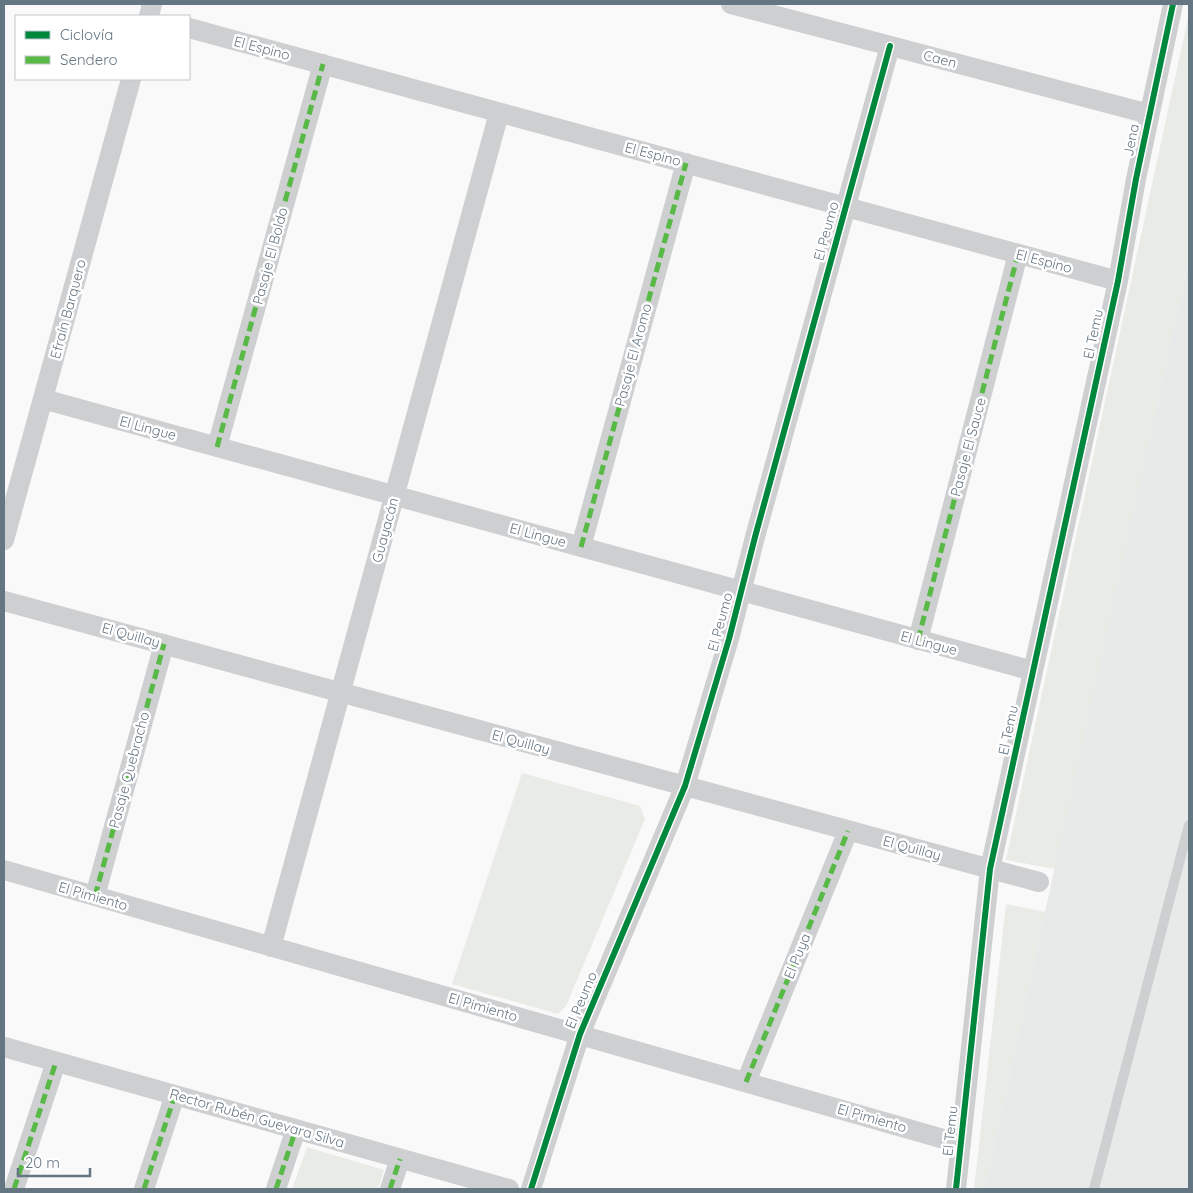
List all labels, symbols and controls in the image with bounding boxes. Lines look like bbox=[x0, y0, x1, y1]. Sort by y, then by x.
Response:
legend bbox=[15, 15, 190, 80]
text: Ciclovía bbox=[60, 25, 113, 44]
street label: El Espino bbox=[232, 32, 292, 64]
street label: Caen bbox=[921, 46, 959, 72]
text: Sendero bbox=[60, 50, 118, 69]
street label: Jena bbox=[1119, 122, 1143, 158]
street label: El Espino bbox=[623, 138, 683, 170]
street label: El Peumo bbox=[810, 200, 842, 262]
street label: Pasaje El Boldo bbox=[248, 205, 292, 307]
street label: El Espino bbox=[1014, 245, 1074, 277]
street label: Efraín Barquero bbox=[46, 257, 90, 361]
street label: Pasaje El Aromo bbox=[611, 301, 655, 409]
street label: El Temu bbox=[1079, 307, 1107, 361]
street label: Pasaje El Sauce bbox=[946, 395, 990, 498]
street label: El Lingue bbox=[118, 412, 178, 444]
street label: Guayacán bbox=[368, 496, 402, 564]
street label: El Lingue bbox=[508, 519, 568, 551]
street label: El Peumo bbox=[704, 591, 736, 653]
street label: El Quillay bbox=[100, 619, 162, 651]
street label: El Lingue bbox=[899, 627, 959, 659]
street label: El Temu bbox=[994, 703, 1022, 757]
street label: Pasaje Quebracho bbox=[105, 710, 153, 830]
street label: El Quillay bbox=[490, 726, 552, 758]
street label: El Quillay bbox=[881, 832, 943, 864]
street label: El Pimiento bbox=[56, 878, 130, 914]
street label: El Puya bbox=[780, 931, 814, 981]
street label: El Peumo bbox=[561, 969, 601, 1031]
street label: El Pimiento bbox=[446, 989, 520, 1025]
street label: Rector Rubén Guevara Silva bbox=[168, 1084, 346, 1152]
street label: El Pimiento bbox=[835, 1100, 909, 1136]
street label: El Temu bbox=[938, 1105, 962, 1157]
scale bar bbox=[18, 1146, 90, 1178]
text: 20 m bbox=[25, 1153, 60, 1172]

